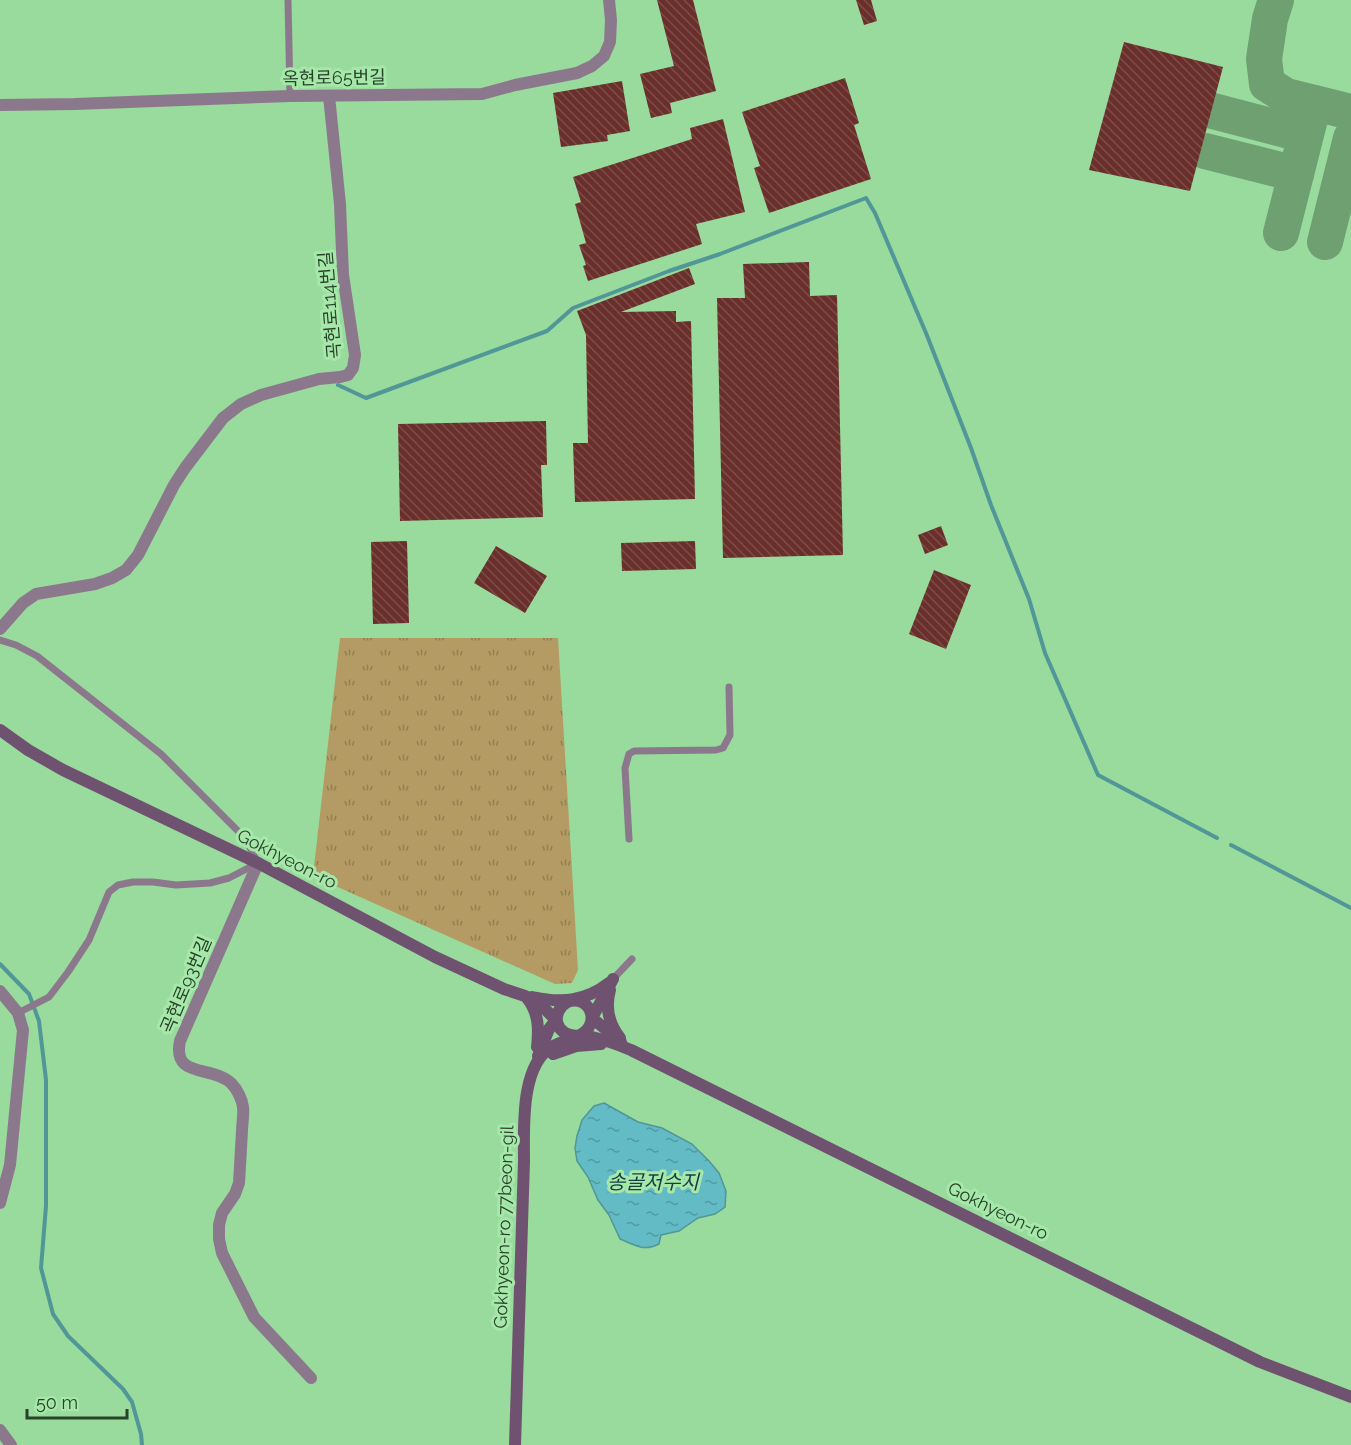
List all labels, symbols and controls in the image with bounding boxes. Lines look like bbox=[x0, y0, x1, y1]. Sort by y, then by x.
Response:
street label: 옥현로65번길 bbox=[282, 66, 386, 89]
street label: 곡현로114번길 bbox=[314, 250, 345, 360]
street label: Gokhyeon-ro bbox=[234, 824, 341, 893]
street label: 곡현로93번길 bbox=[156, 933, 215, 1036]
street label: Gokhyeon-ro 77beon-gil bbox=[489, 1125, 518, 1329]
water label: 송골저수지 bbox=[607, 1170, 701, 1194]
street label: Gokhyeon-ro bbox=[945, 1177, 1052, 1244]
scale bar bbox=[27, 1382, 128, 1420]
text: 50 m bbox=[36, 1392, 78, 1413]

